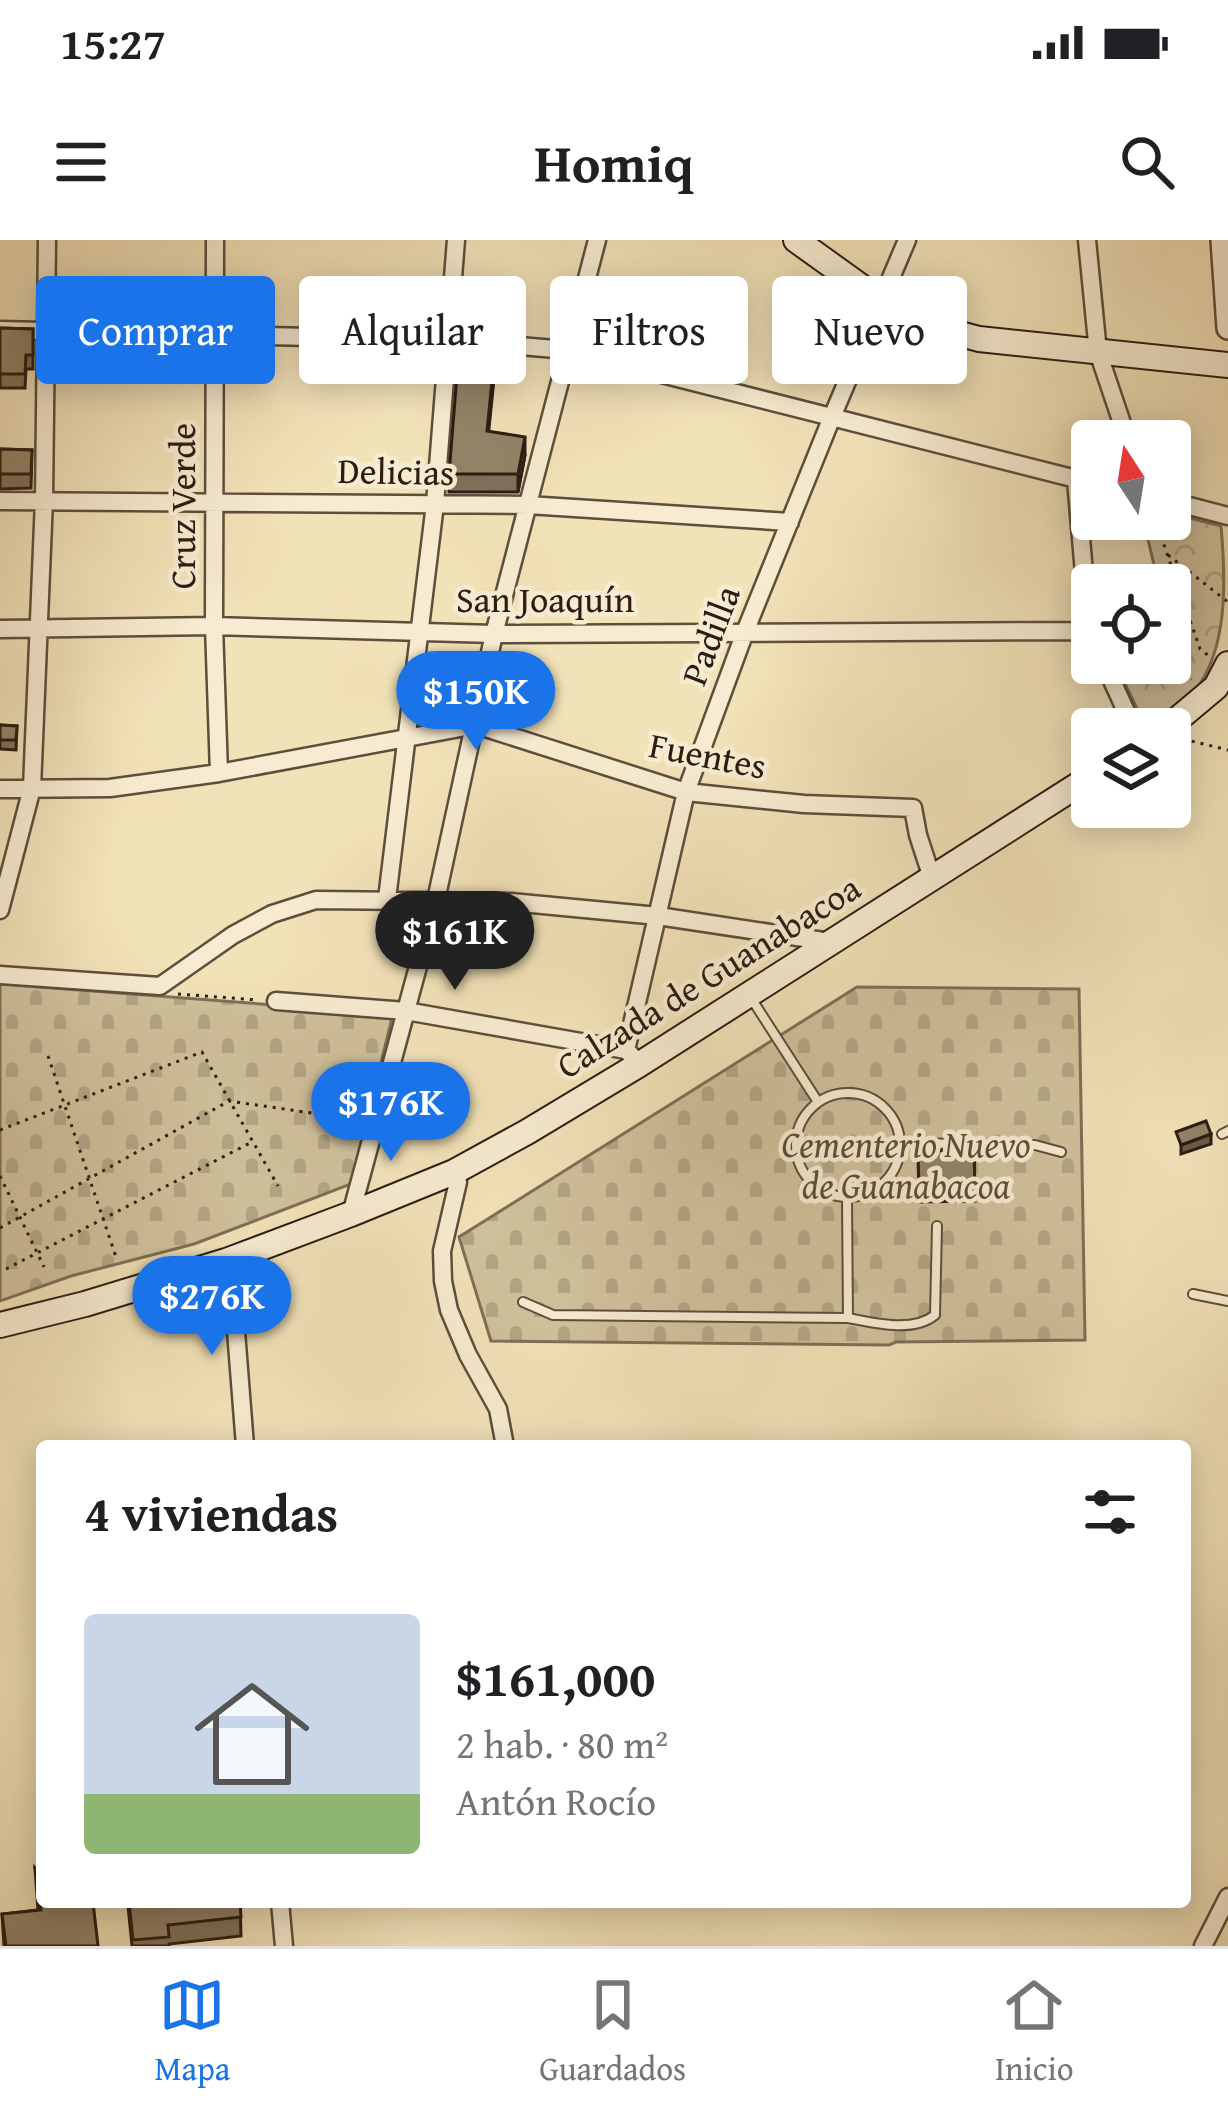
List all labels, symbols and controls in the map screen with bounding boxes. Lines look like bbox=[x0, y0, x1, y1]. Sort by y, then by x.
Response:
text: 15:27 bbox=[60, 10, 166, 75]
text: Homiq bbox=[534, 123, 694, 202]
icon: menu bbox=[48, 129, 114, 195]
icon: search bbox=[1114, 129, 1180, 195]
chip: Comprar bbox=[36, 276, 275, 384]
chip: Alquilar bbox=[299, 276, 526, 384]
chip: Filtros bbox=[550, 276, 748, 384]
chip: Nuevo bbox=[772, 276, 967, 384]
north arrow bbox=[1071, 420, 1191, 540]
map controls bbox=[1071, 420, 1191, 828]
street label: Cruz Verde bbox=[155, 423, 208, 589]
street label: Delicias bbox=[337, 443, 455, 498]
button: locate bbox=[1071, 564, 1191, 684]
street label: San Joaquín bbox=[456, 572, 634, 625]
street label: Padilla bbox=[666, 577, 753, 692]
pin: $150K bbox=[392, 651, 560, 753]
text: $150K bbox=[423, 661, 529, 718]
button: layers bbox=[1071, 708, 1191, 828]
street label: Fuentes bbox=[645, 717, 771, 792]
street label: Calzada de Guanabacoa bbox=[545, 860, 870, 1091]
pin: $161K bbox=[371, 891, 539, 993]
text: $161K bbox=[402, 901, 508, 958]
pin: $176K bbox=[307, 1062, 475, 1164]
text: $176K bbox=[338, 1072, 444, 1129]
park label: Cementerio Nuevo de Guanabacoa bbox=[781, 1117, 1031, 1211]
pin: $276K bbox=[128, 1256, 296, 1358]
text: $276K bbox=[159, 1266, 265, 1323]
text: 4 viviendas bbox=[84, 1475, 338, 1550]
icon: filters bbox=[1077, 1479, 1143, 1545]
text: $161,000 bbox=[456, 1640, 655, 1715]
icon: home bbox=[180, 1662, 324, 1806]
text: 2 hab. · 80 m² bbox=[456, 1715, 668, 1772]
text: Antón Rocío bbox=[456, 1772, 656, 1829]
tab: Mapa bbox=[154, 1972, 230, 2092]
tab: Guardados bbox=[539, 1972, 686, 2092]
tab: Inicio bbox=[995, 1972, 1074, 2092]

